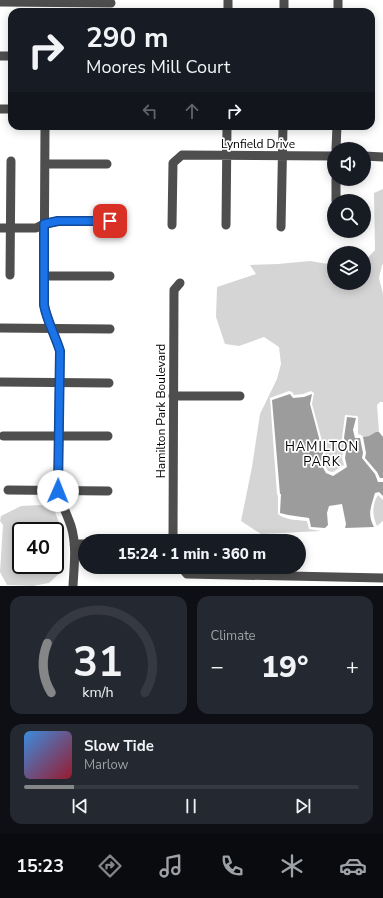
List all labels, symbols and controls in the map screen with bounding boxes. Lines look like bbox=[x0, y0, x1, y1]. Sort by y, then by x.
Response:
text: 290 m bbox=[86, 19, 169, 57]
icon: right bbox=[20, 24, 72, 76]
text: Moores Mill Court bbox=[86, 55, 230, 79]
icon: left bbox=[139, 100, 161, 122]
icon: ahead bbox=[181, 100, 203, 122]
icon: right bbox=[223, 100, 245, 122]
street label: Lynfield Drive bbox=[221, 136, 295, 152]
map controls bbox=[327, 142, 371, 290]
button: sound bbox=[327, 142, 371, 186]
button: search bbox=[327, 194, 371, 238]
pin bbox=[93, 204, 127, 238]
icon: arrive bbox=[99, 210, 121, 232]
button: layers bbox=[327, 246, 371, 290]
street label: Hamilton Park Boulevard bbox=[153, 344, 169, 478]
district label: HAMILTON PARK bbox=[285, 438, 359, 471]
position arrow bbox=[37, 470, 79, 512]
speed limit sign: 40 bbox=[12, 522, 64, 574]
text: 15:24 · 1 min · 360 m bbox=[118, 544, 266, 564]
text: Climate bbox=[211, 627, 256, 645]
text: 31 bbox=[73, 634, 123, 691]
text: 19° bbox=[261, 647, 309, 688]
text: − bbox=[211, 652, 224, 682]
text: + bbox=[346, 652, 359, 682]
text: km/h bbox=[83, 683, 114, 702]
text: Slow Tide bbox=[84, 736, 154, 756]
text: Marlow bbox=[84, 756, 129, 774]
icon: previous bbox=[69, 795, 91, 817]
icon: pause bbox=[180, 795, 202, 817]
icon: next bbox=[292, 795, 314, 817]
icon: directions bbox=[96, 852, 124, 880]
icon: music bbox=[157, 852, 185, 880]
icon: phone bbox=[218, 852, 246, 880]
icon: climate bbox=[278, 852, 306, 880]
icon: car bbox=[339, 852, 367, 880]
text: 15:23 bbox=[16, 854, 64, 878]

